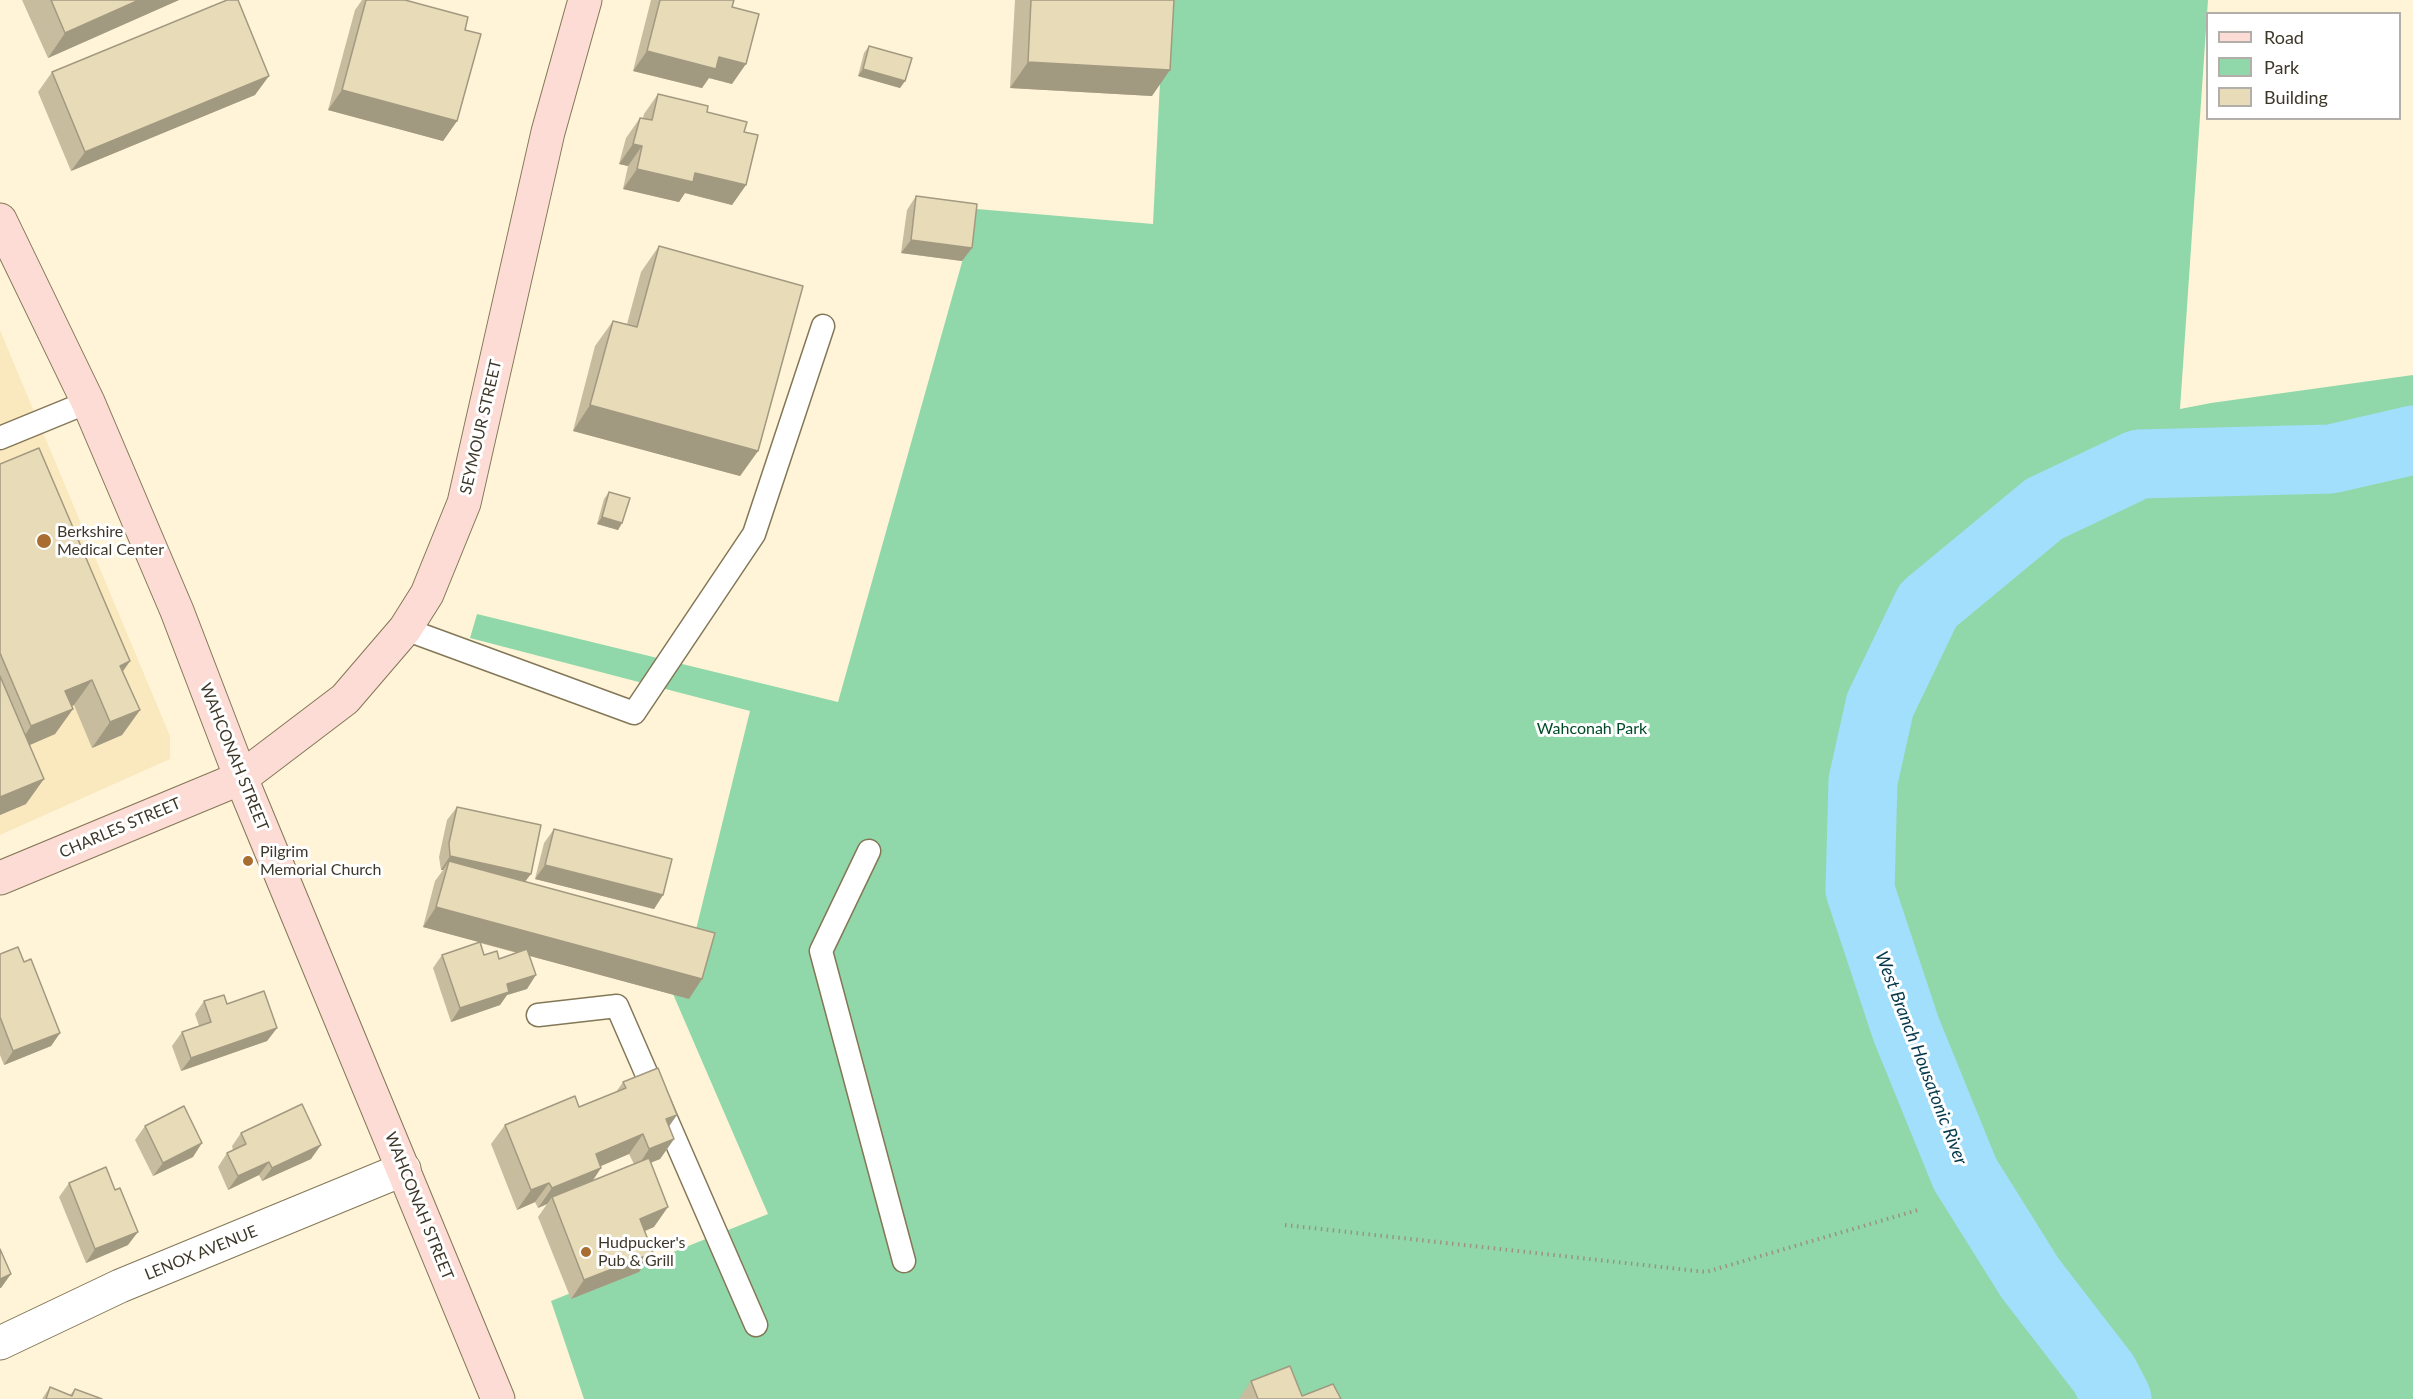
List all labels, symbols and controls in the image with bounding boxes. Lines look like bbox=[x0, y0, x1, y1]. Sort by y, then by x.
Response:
legend bbox=[2206, 12, 2401, 120]
text: Road bbox=[2264, 26, 2304, 48]
text: Park bbox=[2264, 56, 2299, 78]
text: Building bbox=[2264, 86, 2328, 108]
street label: SEYMOUR STREET bbox=[456, 358, 506, 496]
place label: Berkshire Medical Center bbox=[57, 522, 164, 560]
marker: Berkshire Medical Center bbox=[35, 532, 53, 550]
street label: WAHCONAH STREET bbox=[196, 680, 272, 834]
park label: Wahconah Park bbox=[1537, 719, 1647, 739]
street label: CHARLES STREET bbox=[56, 794, 184, 862]
place label: Pilgrim Memorial Church bbox=[260, 842, 381, 880]
marker: Pilgrim Memorial Church bbox=[241, 854, 255, 868]
water label: West Branch Housatonic River bbox=[1870, 948, 1972, 1168]
street label: WAHCONAH STREET bbox=[381, 1129, 457, 1283]
street label: LENOX AVENUE bbox=[142, 1222, 260, 1284]
place label: Hudpucker's Pub & Grill bbox=[598, 1233, 685, 1271]
marker: Hudpucker's Pub & Grill bbox=[579, 1245, 593, 1259]

